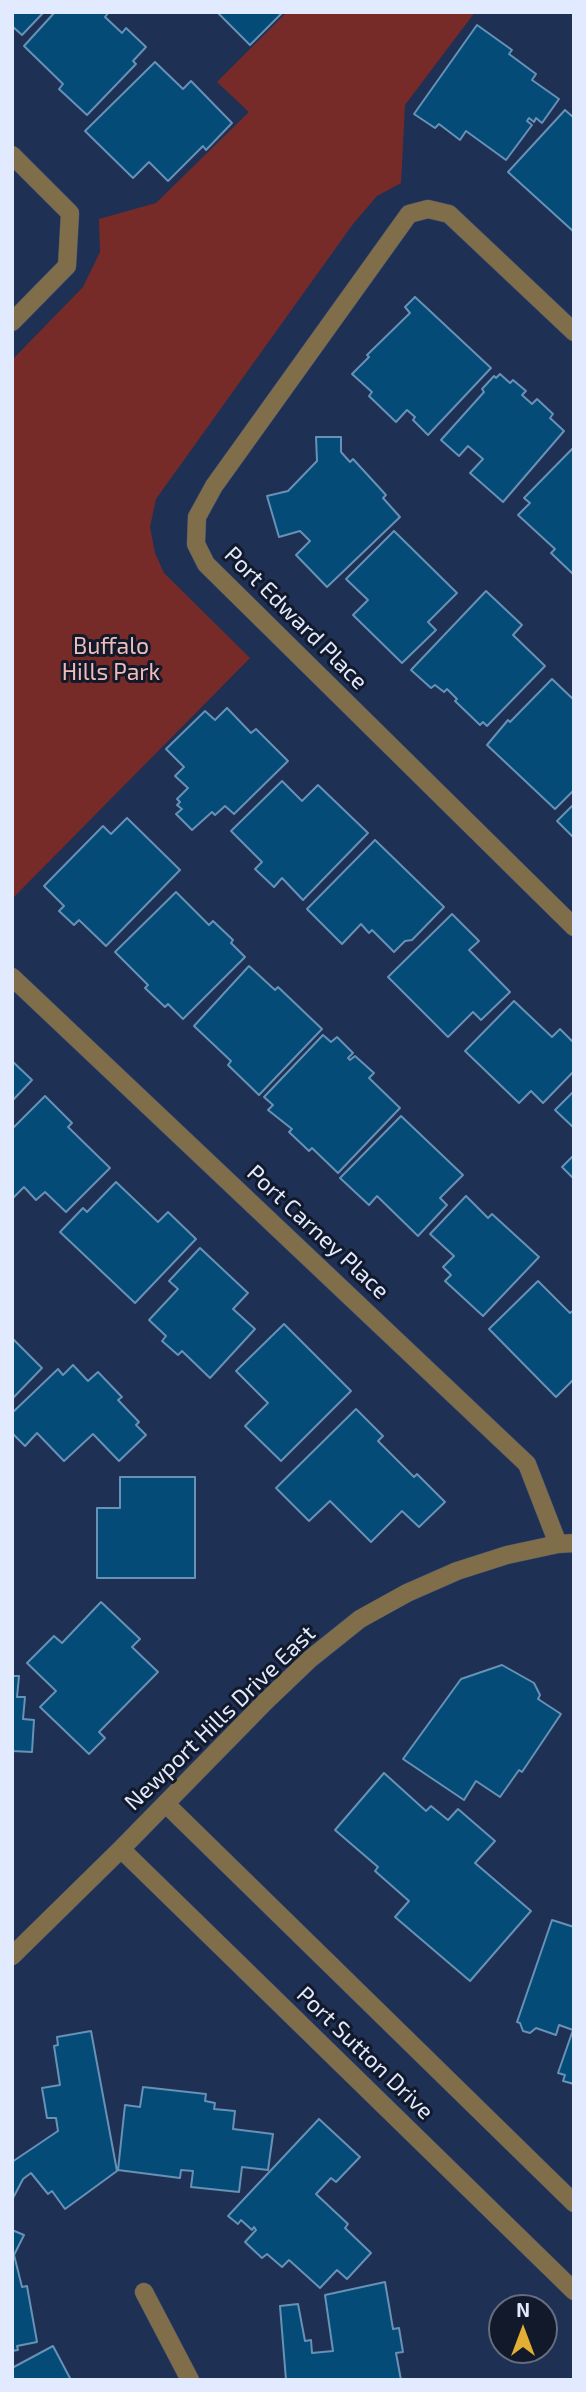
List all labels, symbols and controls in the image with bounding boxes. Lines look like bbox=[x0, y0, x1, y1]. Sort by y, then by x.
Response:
street label: Port Edward Place bbox=[219, 541, 373, 695]
park label: Buffalo Hills Park bbox=[62, 632, 160, 686]
street label: Port Carney Place bbox=[241, 1159, 395, 1305]
street label: Newport Hills Drive East bbox=[119, 1620, 321, 1816]
street label: Port Sutton Drive bbox=[291, 1981, 439, 2125]
north arrow bbox=[488, 2294, 558, 2364]
text: N bbox=[516, 2298, 530, 2321]

